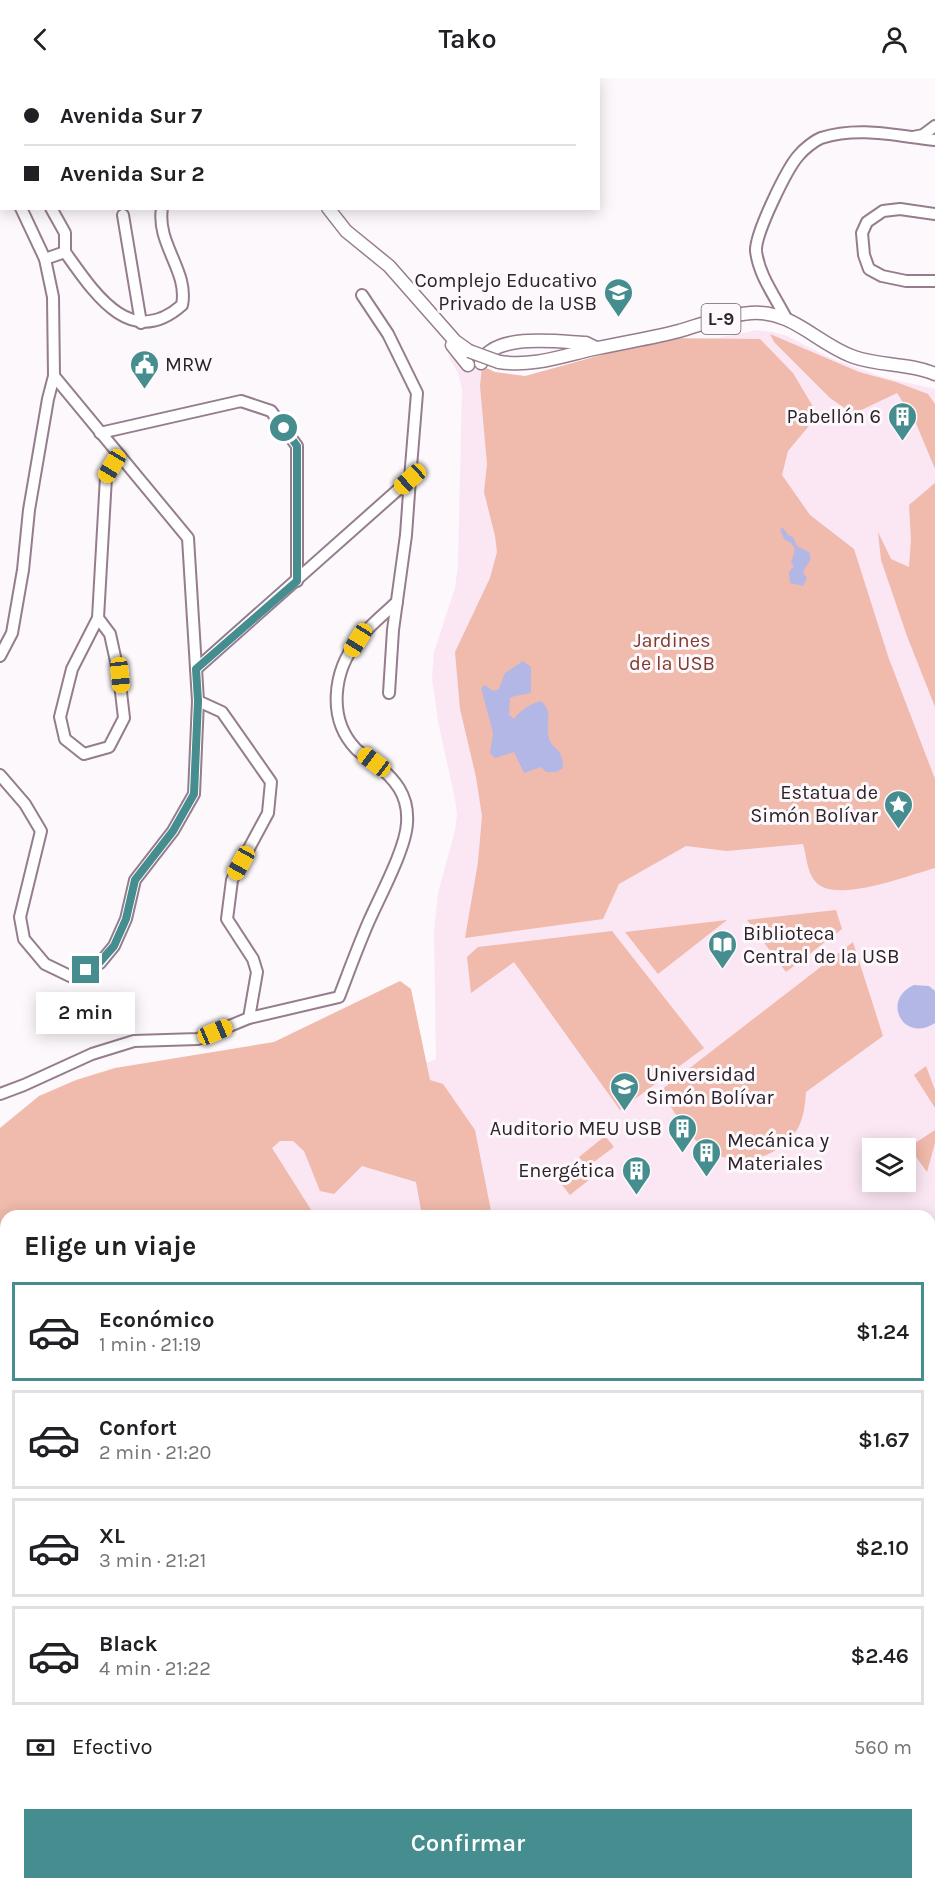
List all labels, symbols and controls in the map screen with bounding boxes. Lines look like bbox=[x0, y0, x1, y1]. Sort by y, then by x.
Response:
icon: back bbox=[24, 23, 57, 56]
text: Tako bbox=[438, 23, 497, 55]
icon: person bbox=[878, 23, 911, 56]
text: Avenida Sur 7 bbox=[60, 103, 202, 129]
text: Avenida Sur 2 bbox=[60, 161, 205, 187]
place label: Complejo Educativo Privado de la USB bbox=[415, 269, 597, 315]
school or university icon: Complejo Educativo Privado de la USB bbox=[602, 276, 634, 318]
road number: L-9 bbox=[702, 304, 740, 334]
public building icon: MRW bbox=[128, 348, 160, 390]
place label: MRW bbox=[165, 353, 212, 376]
building icon: Pabellón 6 bbox=[886, 400, 918, 442]
place label: Pabellón 6 bbox=[786, 405, 881, 428]
route start bbox=[270, 414, 297, 441]
car bbox=[95, 446, 129, 486]
car bbox=[391, 460, 429, 498]
car bbox=[341, 620, 375, 660]
park label: Jardines de la USB bbox=[629, 629, 715, 675]
car bbox=[109, 656, 131, 694]
car bbox=[354, 744, 394, 780]
place label: Estatua de Simón Bolívar bbox=[750, 781, 879, 827]
place icon: Estatua de Simón Bolívar bbox=[883, 788, 915, 830]
car bbox=[224, 843, 258, 883]
place label: Biblioteca Central de la USB bbox=[743, 922, 900, 968]
library icon: Biblioteca Central de la USB bbox=[706, 928, 738, 970]
route end bbox=[72, 956, 99, 983]
callout: 2 min bbox=[36, 991, 136, 1033]
text: 2 min bbox=[58, 1001, 113, 1024]
car bbox=[195, 1017, 235, 1047]
place label: Universidad Simón Bolívar bbox=[646, 1063, 774, 1109]
school or university icon: Universidad Simón Bolívar bbox=[609, 1070, 641, 1112]
building icon: Auditorio MEU USB bbox=[667, 1112, 699, 1154]
place label: Auditorio MEU USB bbox=[490, 1117, 662, 1140]
place label: Mecánica y Materiales bbox=[727, 1129, 829, 1175]
building icon: Mecánica y Materiales bbox=[690, 1136, 722, 1178]
map controls bbox=[862, 1138, 916, 1192]
button: layers bbox=[862, 1138, 916, 1192]
building icon: Energética bbox=[620, 1154, 652, 1196]
place label: Energética bbox=[518, 1159, 615, 1182]
text: Elige un viaje bbox=[24, 1230, 196, 1262]
icon: car bbox=[27, 1305, 81, 1359]
text: Económico bbox=[99, 1307, 214, 1333]
text: $1.24 bbox=[856, 1319, 909, 1345]
text: 1 min · 21:19 bbox=[99, 1333, 201, 1356]
icon: car bbox=[27, 1413, 81, 1467]
text: Confort bbox=[99, 1415, 177, 1441]
text: $1.67 bbox=[858, 1427, 909, 1453]
text: 2 min · 21:20 bbox=[99, 1441, 211, 1464]
icon: car bbox=[27, 1521, 81, 1575]
text: XL bbox=[99, 1523, 125, 1549]
text: $2.10 bbox=[855, 1535, 909, 1561]
text: 3 min · 21:21 bbox=[99, 1549, 206, 1572]
icon: car bbox=[27, 1629, 81, 1683]
text: Black bbox=[99, 1631, 158, 1657]
text: $2.46 bbox=[851, 1643, 909, 1669]
text: 4 min · 21:22 bbox=[99, 1657, 211, 1680]
icon: cash bbox=[24, 1731, 57, 1764]
text: Efectivo bbox=[72, 1734, 152, 1760]
text: 560 m bbox=[854, 1736, 912, 1759]
button: Confirmar bbox=[24, 1809, 912, 1878]

